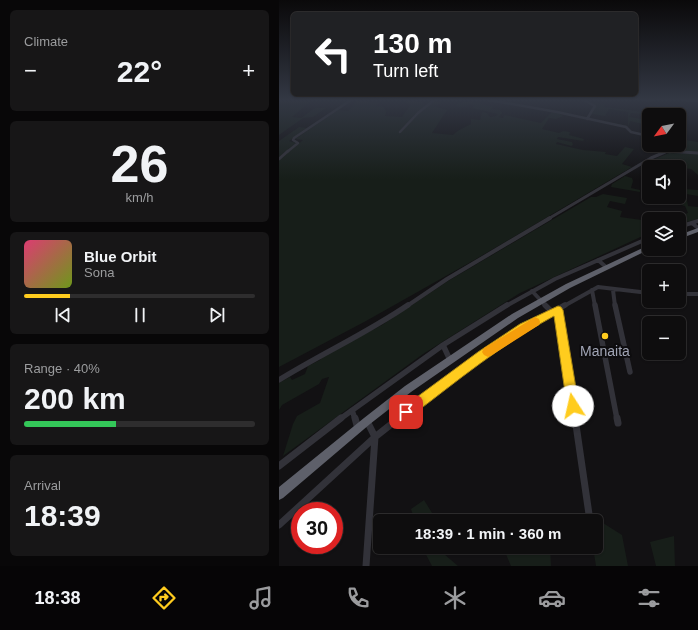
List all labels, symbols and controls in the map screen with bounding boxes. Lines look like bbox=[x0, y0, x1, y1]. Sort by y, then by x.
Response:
icon: left bbox=[307, 28, 359, 80]
text: 130 m bbox=[373, 28, 452, 59]
text: Climate bbox=[24, 34, 68, 49]
text: 22° bbox=[117, 55, 162, 88]
text: − bbox=[24, 58, 37, 83]
text: + bbox=[242, 58, 255, 83]
text: Turn left bbox=[373, 61, 438, 81]
north arrow bbox=[642, 108, 686, 152]
map controls bbox=[642, 108, 686, 360]
text: 26 bbox=[111, 135, 168, 193]
button: sound bbox=[642, 160, 686, 204]
text: km/h bbox=[125, 190, 154, 205]
button: layers bbox=[642, 212, 686, 256]
text: Blue Orbit bbox=[84, 248, 157, 265]
button: + bbox=[642, 264, 686, 308]
text: Sona bbox=[84, 265, 114, 280]
icon: previous bbox=[52, 304, 74, 326]
icon: pause bbox=[129, 304, 151, 326]
icon: next bbox=[206, 304, 228, 326]
button: − bbox=[642, 316, 686, 360]
marker: Manaita bbox=[600, 331, 610, 341]
place label: Manaita bbox=[580, 343, 630, 359]
text: Range · 40% bbox=[24, 361, 100, 376]
text: 200 km bbox=[24, 382, 126, 415]
position arrow bbox=[552, 385, 594, 427]
pin bbox=[389, 395, 423, 429]
icon: arrive bbox=[395, 401, 417, 423]
text: Arrival bbox=[24, 478, 61, 493]
text: 18:39 bbox=[24, 499, 101, 532]
speed limit sign: 30 bbox=[291, 502, 343, 554]
text: 18:39 · 1 min · 360 m bbox=[415, 525, 561, 542]
icon: directions bbox=[150, 584, 178, 612]
icon: music bbox=[247, 584, 275, 612]
icon: phone bbox=[344, 584, 372, 612]
icon: climate bbox=[441, 584, 469, 612]
icon: car bbox=[538, 584, 566, 612]
icon: filters bbox=[635, 584, 663, 612]
text: 18:38 bbox=[35, 588, 81, 608]

